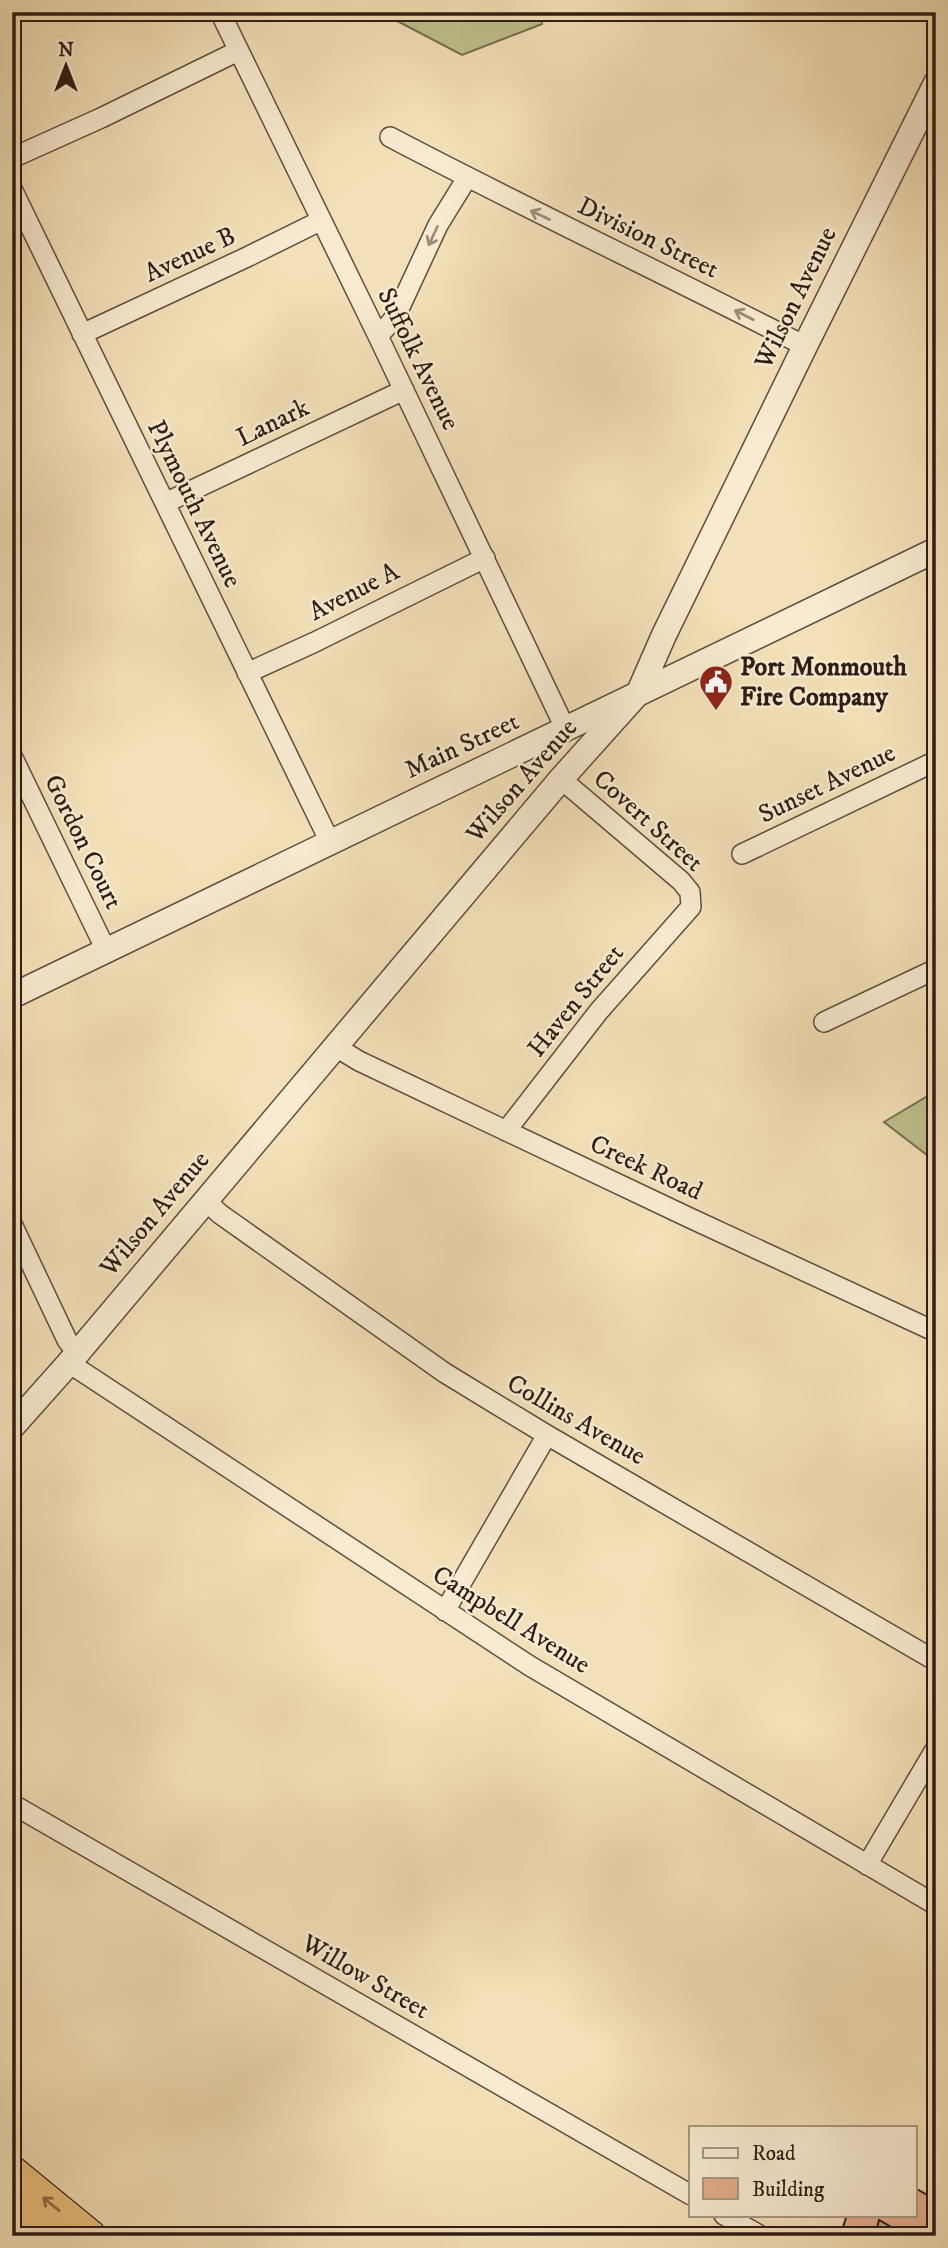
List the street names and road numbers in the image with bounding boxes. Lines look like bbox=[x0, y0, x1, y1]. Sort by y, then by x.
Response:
street label: Division Street bbox=[572, 190, 724, 286]
street label: Avenue B bbox=[139, 220, 241, 290]
street label: Wilson Avenue bbox=[747, 222, 845, 375]
street label: Suffolk Avenue bbox=[369, 282, 467, 436]
street label: Lanark bbox=[231, 391, 315, 455]
street label: Plymouth Avenue bbox=[139, 415, 249, 593]
street label: Avenue A bbox=[303, 555, 405, 629]
street label: Main Street bbox=[400, 705, 524, 787]
street label: Wilson Avenue bbox=[458, 712, 585, 851]
street label: Sunset Avenue bbox=[753, 737, 901, 831]
street label: Covert Street bbox=[586, 763, 710, 879]
street label: Gordon Court bbox=[36, 769, 130, 915]
street label: Haven Street bbox=[521, 938, 631, 1064]
street label: Creek Road bbox=[584, 1128, 708, 1208]
street label: Wilson Avenue bbox=[92, 1144, 217, 1284]
street label: Collins Avenue bbox=[501, 1367, 651, 1473]
street label: Campbell Avenue bbox=[426, 1558, 596, 1682]
street label: Willow Street bbox=[294, 1927, 435, 2027]

